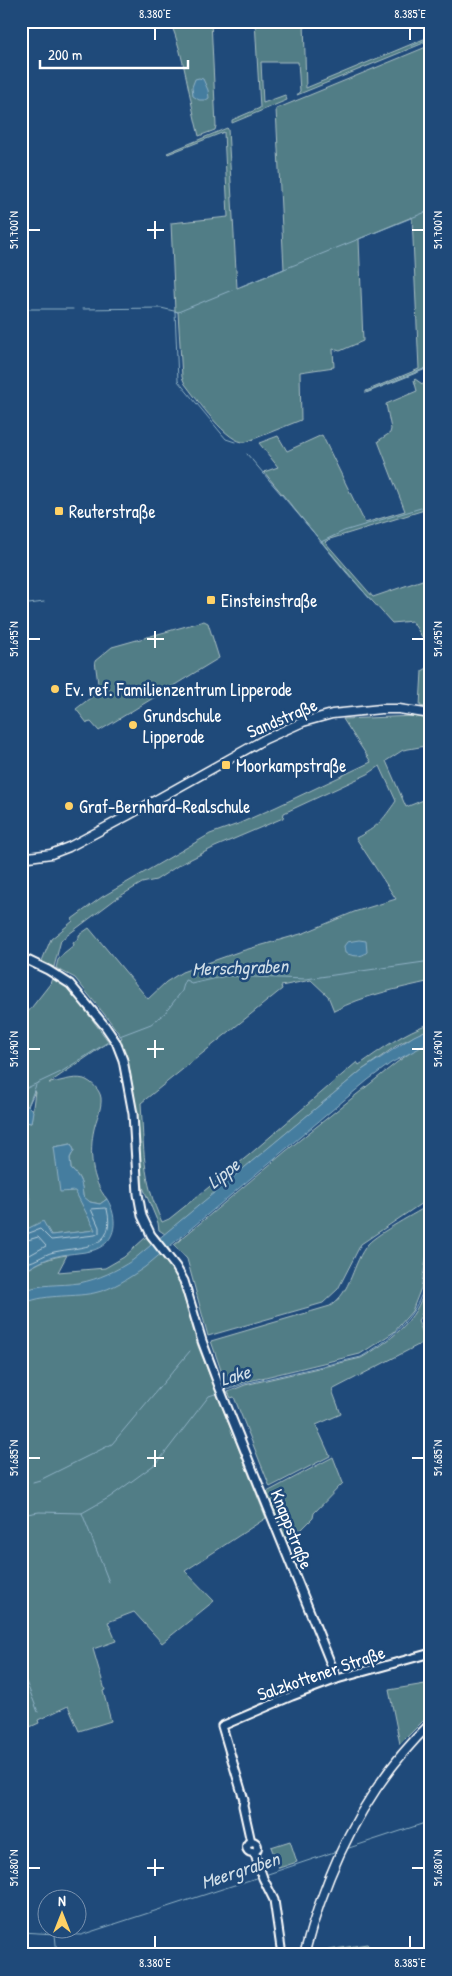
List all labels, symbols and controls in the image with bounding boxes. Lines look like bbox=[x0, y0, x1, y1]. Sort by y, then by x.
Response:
text: 8.380°E bbox=[139, 5, 172, 22]
text: 8.385°E bbox=[394, 5, 426, 22]
scale bar bbox=[40, 38, 188, 70]
text: 200 m bbox=[48, 44, 82, 65]
text: 51.700°N bbox=[5, 211, 22, 249]
text: 51.700°N bbox=[429, 211, 446, 249]
place label: Reuterstraße bbox=[69, 499, 156, 524]
marker: Reuterstraße bbox=[53, 505, 65, 517]
place label: Einsteinstraße bbox=[221, 588, 317, 613]
marker: Einsteinstraße bbox=[205, 594, 217, 606]
text: 51.695°N bbox=[5, 621, 22, 657]
text: 51.695°N bbox=[429, 621, 446, 657]
place label: Ev. ref. Familienzentrum Lipperode bbox=[65, 677, 292, 702]
marker: Ev. ref. Familienzentrum Lipperode bbox=[49, 683, 61, 695]
street label: Sandstraße bbox=[243, 692, 321, 744]
place label: Grundschule Lipperode bbox=[143, 703, 222, 749]
marker: Grundschule Lipperode bbox=[127, 719, 139, 731]
place label: Moorkampstraße bbox=[236, 753, 346, 778]
marker: Moorkampstraße bbox=[220, 759, 232, 771]
place label: Graf-Bernhard-Realschule bbox=[79, 794, 250, 819]
marker: Graf-Bernhard-Realschule bbox=[63, 800, 75, 812]
water label: Merschgraben bbox=[192, 952, 290, 982]
text: 51.690°N bbox=[5, 1031, 22, 1067]
text: 51.690°N bbox=[429, 1031, 446, 1067]
water label: Lippe bbox=[201, 1151, 246, 1194]
water label: Lake bbox=[217, 1358, 255, 1392]
text: 51.685°N bbox=[5, 1440, 22, 1476]
text: 51.685°N bbox=[429, 1440, 446, 1476]
street label: Knappstraße bbox=[265, 1485, 319, 1573]
street label: Salzkottener Straße bbox=[254, 1639, 388, 1707]
water label: Meergraben bbox=[197, 1845, 284, 1895]
text: 51.680°N bbox=[5, 1850, 22, 1886]
text: 51.680°N bbox=[429, 1850, 446, 1886]
north arrow bbox=[38, 1888, 88, 1938]
text: N bbox=[58, 1891, 66, 1910]
text: 8.380°E bbox=[139, 1954, 172, 1971]
text: 8.385°E bbox=[394, 1954, 426, 1971]

